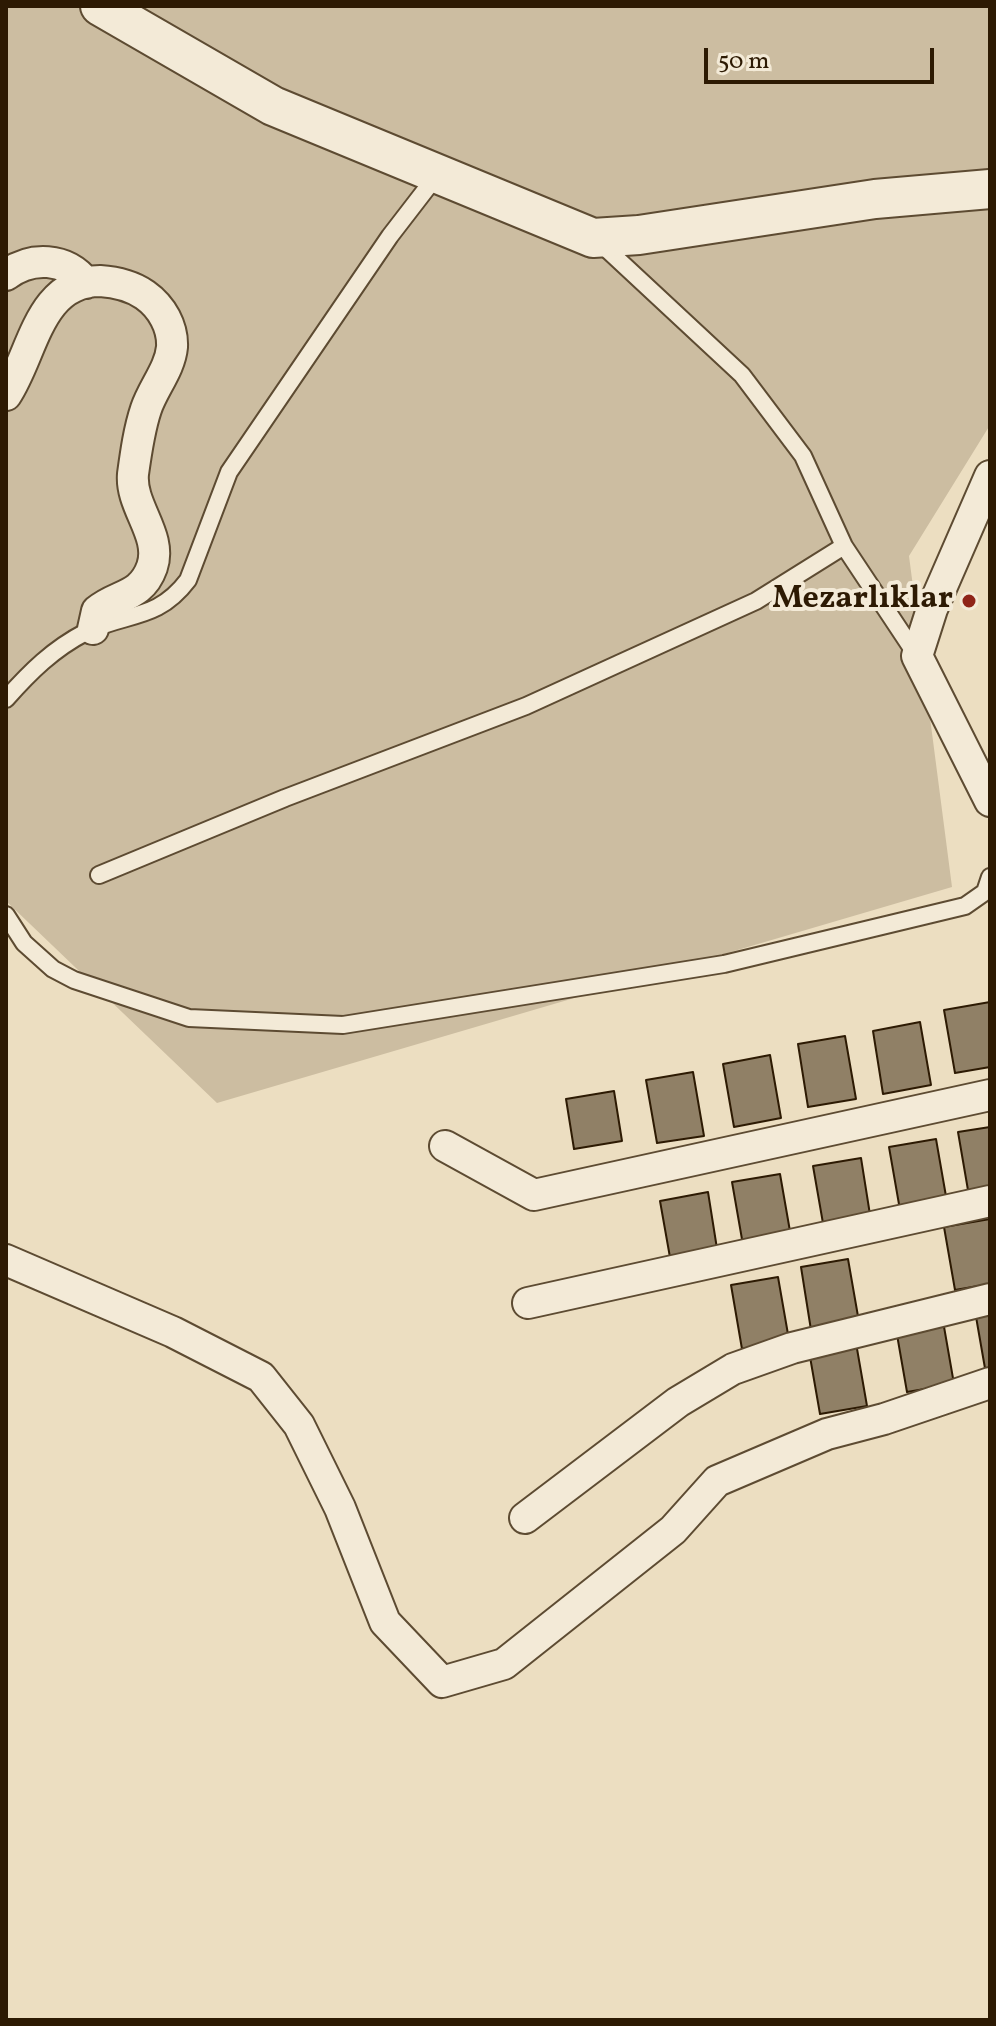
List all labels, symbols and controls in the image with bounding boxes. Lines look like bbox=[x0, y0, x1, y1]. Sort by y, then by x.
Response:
scale bar bbox=[708, 32, 938, 82]
text: 50 m bbox=[718, 45, 770, 79]
place label: Mezarlıklar bbox=[772, 582, 953, 620]
marker: Mezarlıklar bbox=[960, 592, 978, 610]

